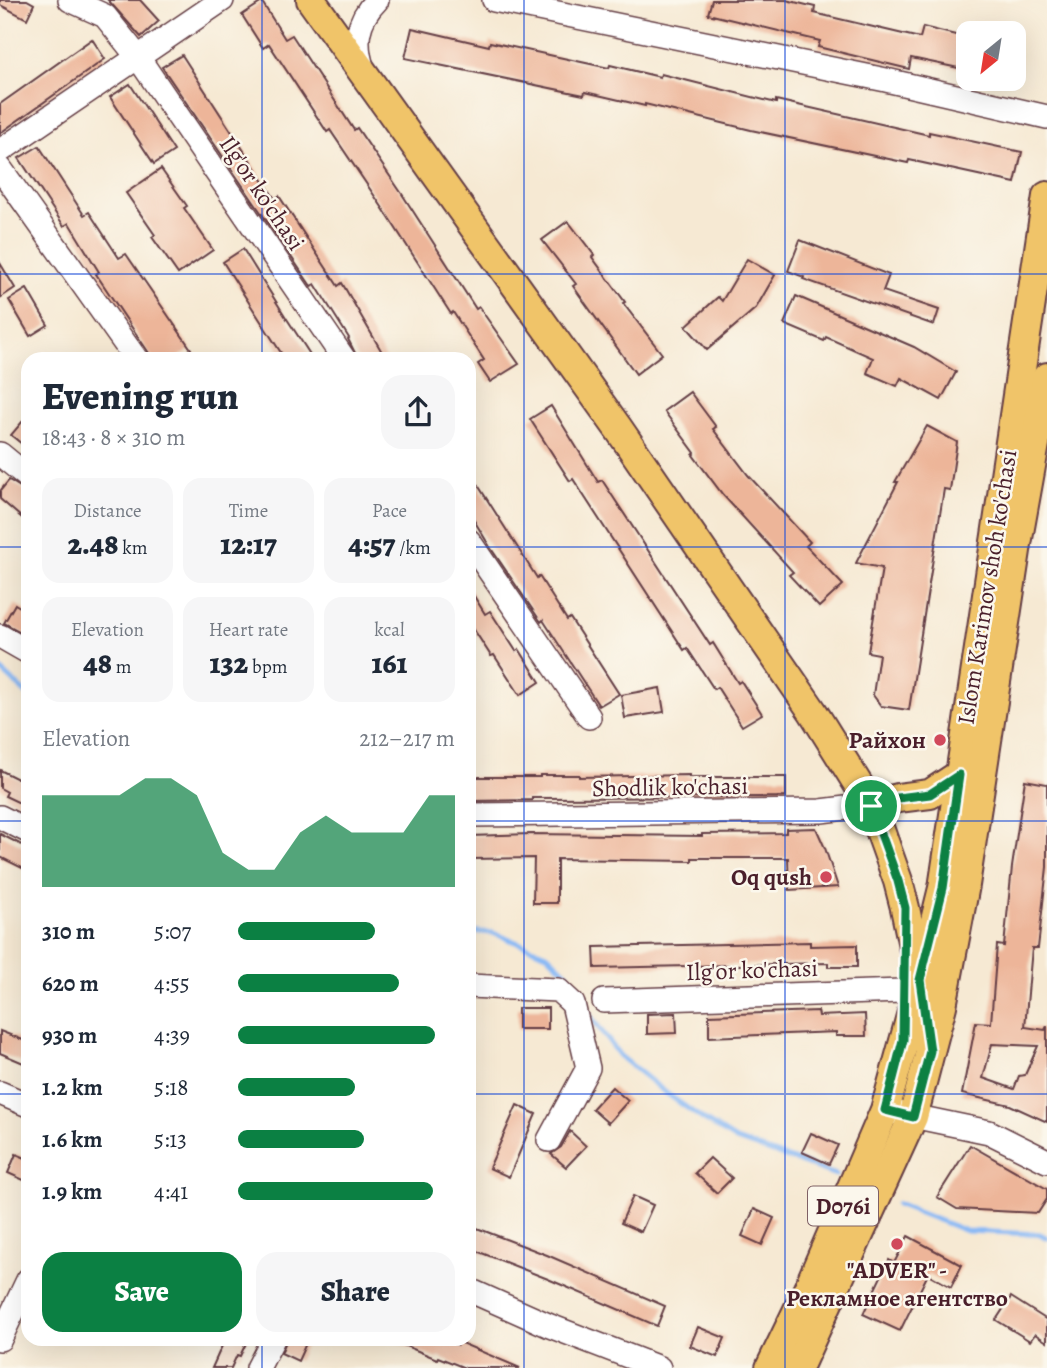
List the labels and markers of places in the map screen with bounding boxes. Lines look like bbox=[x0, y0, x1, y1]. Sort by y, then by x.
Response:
place label: Райхон bbox=[849, 724, 926, 756]
marker: Райхон bbox=[932, 732, 948, 748]
pin bbox=[841, 776, 901, 836]
place label: Oq qush bbox=[731, 861, 812, 893]
marker: Oq qush bbox=[818, 869, 834, 885]
marker: "ADVER" - Рекламное агентство bbox=[889, 1236, 905, 1252]
place label: "ADVER" - Рекламное агентство bbox=[786, 1254, 1008, 1314]

